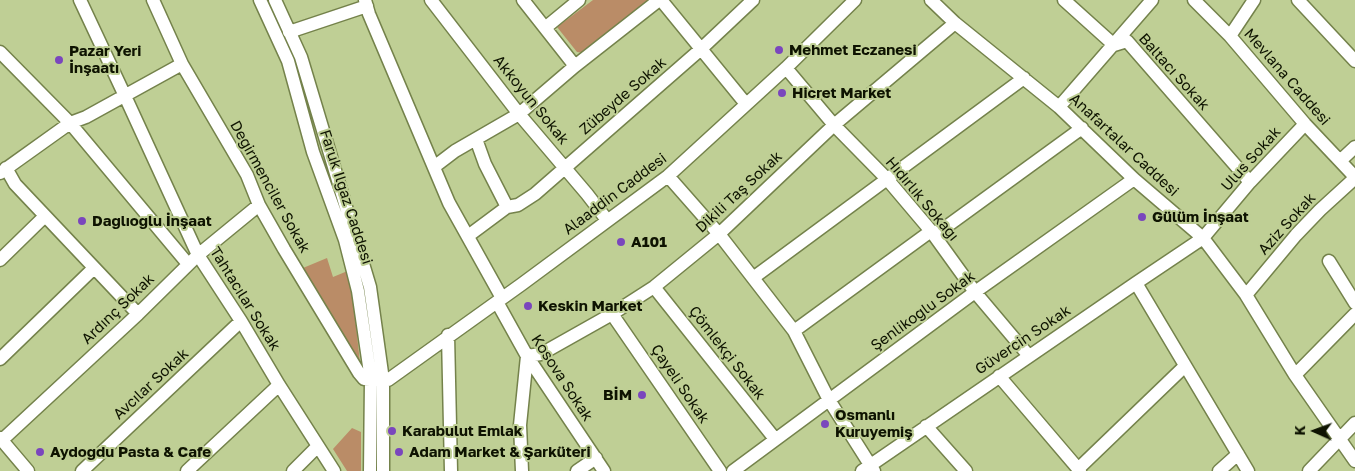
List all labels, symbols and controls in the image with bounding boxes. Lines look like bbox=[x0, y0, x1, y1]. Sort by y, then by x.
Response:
street label: Mevlana Caddesi bbox=[1240, 25, 1334, 129]
street label: Baltacı Sokak bbox=[1135, 30, 1213, 114]
place label: Mehmet Eczanesi bbox=[789, 41, 917, 59]
place label: Pazar Yeri İnşaatı bbox=[69, 42, 141, 77]
marker: Mehmet Eczanesi bbox=[773, 44, 785, 56]
street label: Akkoyun Sokak bbox=[489, 52, 573, 148]
street label: Zübeyde Sokak bbox=[576, 53, 670, 139]
marker: Pazar Yeri İnşaatı bbox=[53, 54, 65, 66]
place label: Hicret Market bbox=[792, 84, 891, 102]
marker: Hicret Market bbox=[776, 87, 788, 99]
street label: Anafartalar Caddesi bbox=[1066, 90, 1182, 200]
street label: Değirmenciler Sokak bbox=[226, 118, 314, 256]
street label: Ulus Sokak bbox=[1217, 123, 1285, 195]
street label: Faruk Ilgaz Caddesi bbox=[316, 127, 376, 267]
street label: Dikili Taş Sokak bbox=[692, 147, 786, 237]
street label: Alaaddin Caddesi bbox=[560, 149, 670, 239]
street label: Hıdırlık Sokağı bbox=[882, 153, 962, 245]
street label: Aziz Sokak bbox=[1255, 189, 1319, 259]
place label: Gülüm İnşaat bbox=[1152, 208, 1249, 226]
marker: Gülüm İnşaat bbox=[1136, 211, 1148, 223]
place label: Dağlıoğlu İnşaat bbox=[92, 212, 212, 230]
marker: Dağlıoğlu İnşaat bbox=[76, 215, 88, 227]
place label: A101 bbox=[631, 233, 667, 251]
marker: A101 bbox=[615, 236, 627, 248]
street label: Tahtacılar Sokak bbox=[206, 244, 284, 354]
street label: Şenlikoğlu Sokak bbox=[867, 267, 979, 355]
street label: Ardınç Sokak bbox=[78, 270, 158, 348]
place label: Keskin Market bbox=[538, 297, 643, 315]
marker: Keskin Market bbox=[522, 300, 534, 312]
street label: Güvercin Sokak bbox=[972, 301, 1074, 379]
street label: Çömlekçi Sokak bbox=[685, 303, 769, 403]
street label: Kosova Sokak bbox=[527, 331, 597, 425]
street label: Çayeli Sokak bbox=[647, 341, 713, 427]
street label: Avcılar Sokak bbox=[110, 345, 192, 423]
place label: BİM bbox=[603, 386, 632, 404]
marker: BİM bbox=[636, 389, 648, 401]
place label: Osmanlı Kuruyemiş bbox=[835, 406, 913, 441]
north arrow bbox=[1290, 406, 1340, 456]
marker: Osmanlı Kuruyemiş bbox=[819, 418, 831, 430]
place label: Karabulut Emlak bbox=[402, 422, 523, 440]
marker: Karabulut Emlak bbox=[386, 425, 398, 437]
text: K bbox=[1291, 425, 1308, 436]
place label: Aydoğdu Pasta & Cafe bbox=[50, 443, 211, 461]
place label: Adam Market & Şarküteri bbox=[409, 443, 591, 461]
marker: Aydoğdu Pasta & Cafe bbox=[34, 446, 46, 458]
marker: Adam Market & Şarküteri bbox=[393, 446, 405, 458]

